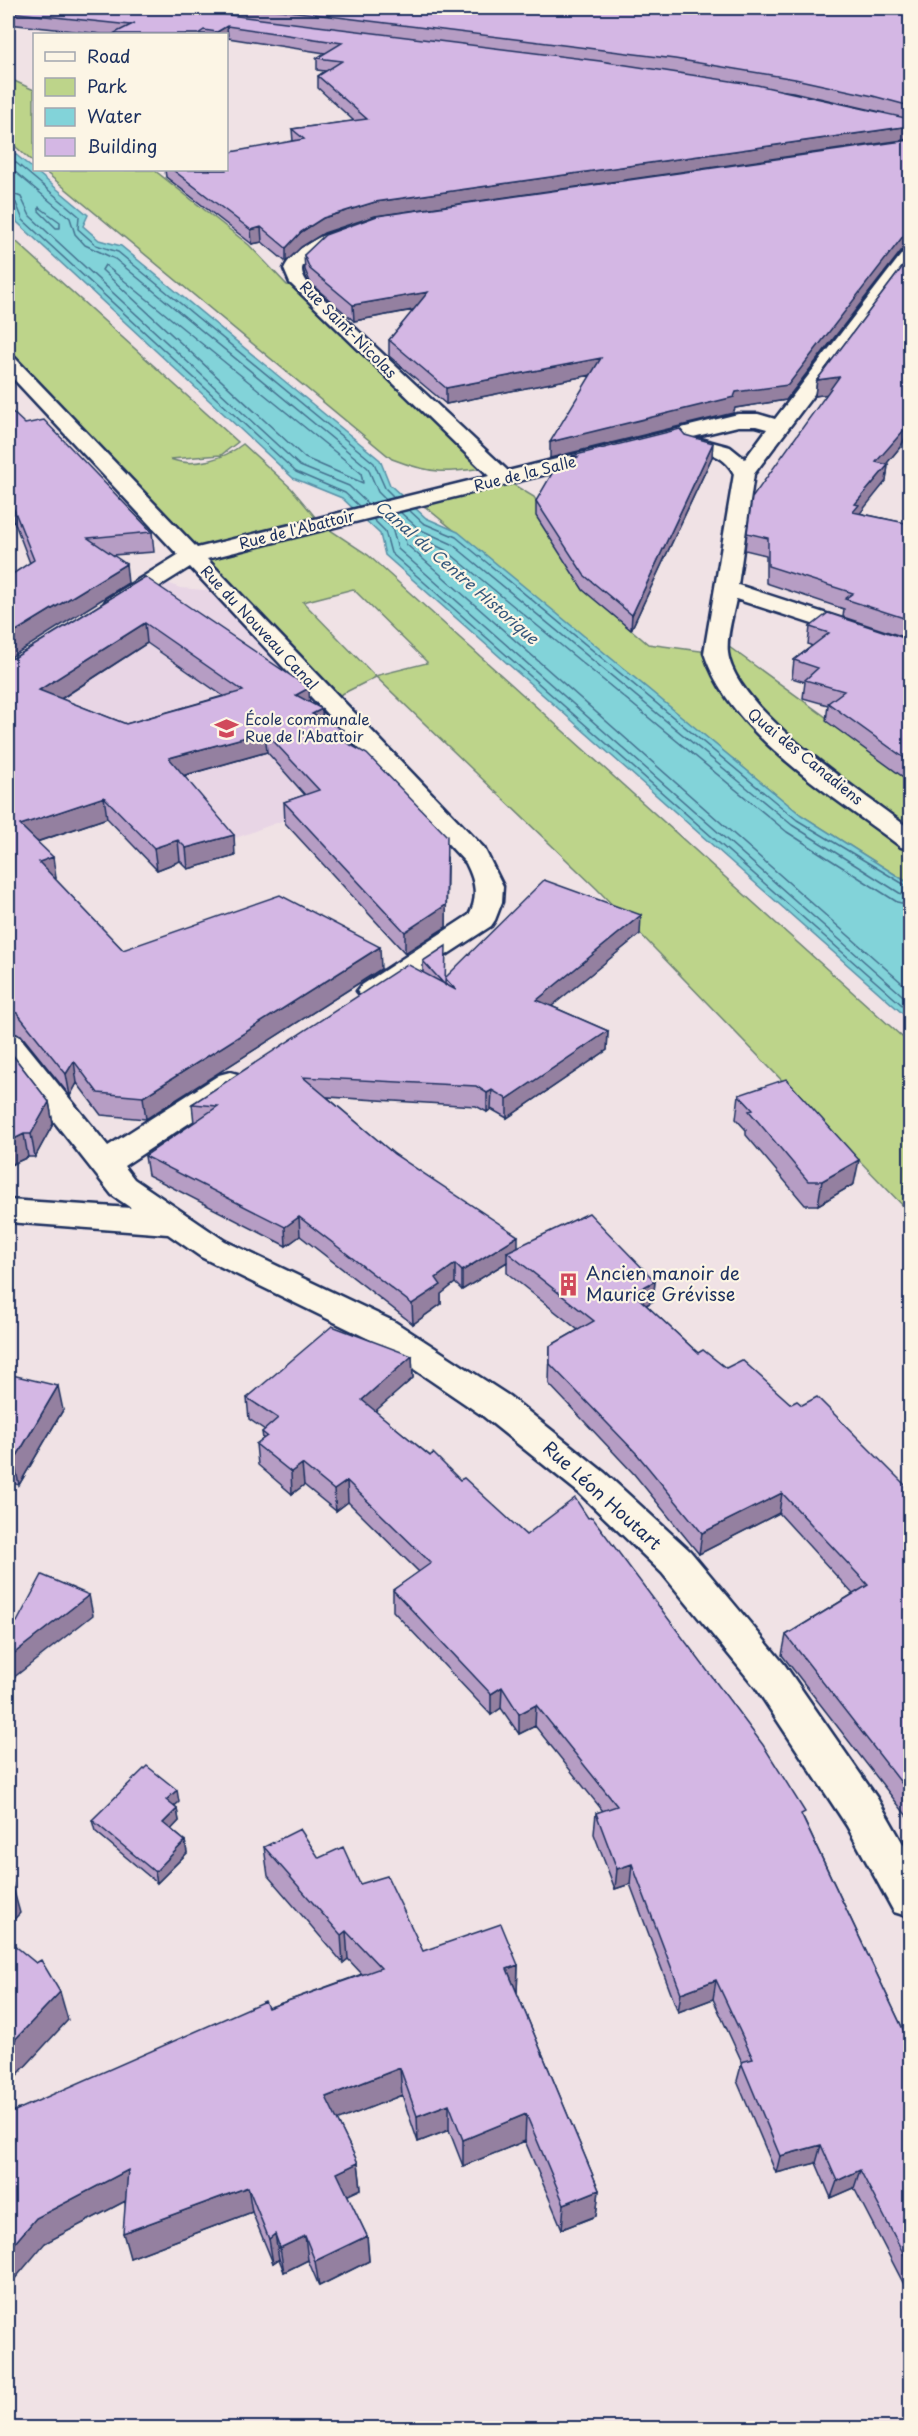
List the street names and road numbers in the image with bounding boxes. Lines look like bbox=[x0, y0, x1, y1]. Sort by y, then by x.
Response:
street label: Rue Saint-Nicolas bbox=[295, 275, 403, 383]
street label: Rue de la Salle bbox=[471, 449, 578, 496]
street label: Rue de l'Abattoir bbox=[236, 503, 357, 554]
street label: Rue du Nouveau Canal bbox=[196, 559, 324, 695]
street label: Quai des Canadiens bbox=[743, 702, 869, 810]
street label: Rue Léon Houtart bbox=[538, 1434, 668, 1556]

